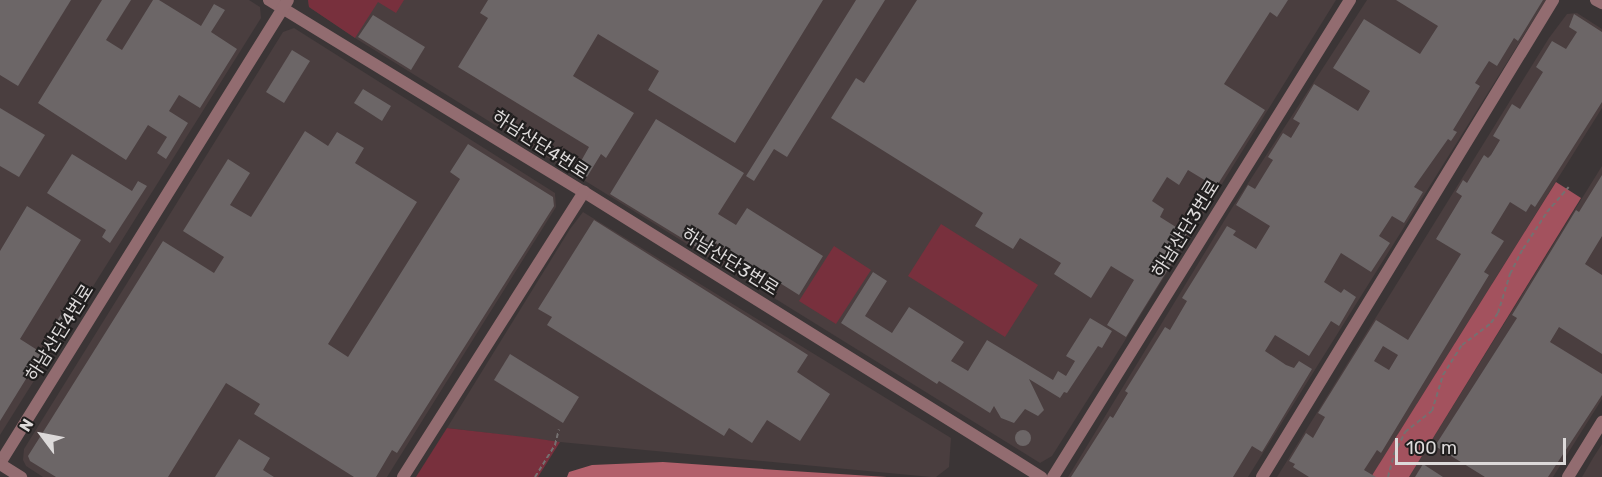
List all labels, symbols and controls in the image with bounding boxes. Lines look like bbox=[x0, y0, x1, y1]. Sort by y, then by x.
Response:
street label: 하남산단4번로 bbox=[488, 106, 592, 184]
street label: 하남산단3번로 bbox=[1148, 177, 1224, 281]
street label: 하남산단3번로 bbox=[678, 224, 782, 300]
street label: 하남산단4번로 bbox=[22, 280, 98, 386]
north arrow bbox=[12, 405, 72, 465]
text: N bbox=[15, 415, 37, 435]
scale bar bbox=[1398, 426, 1569, 464]
text: 100 m bbox=[1406, 437, 1457, 459]

